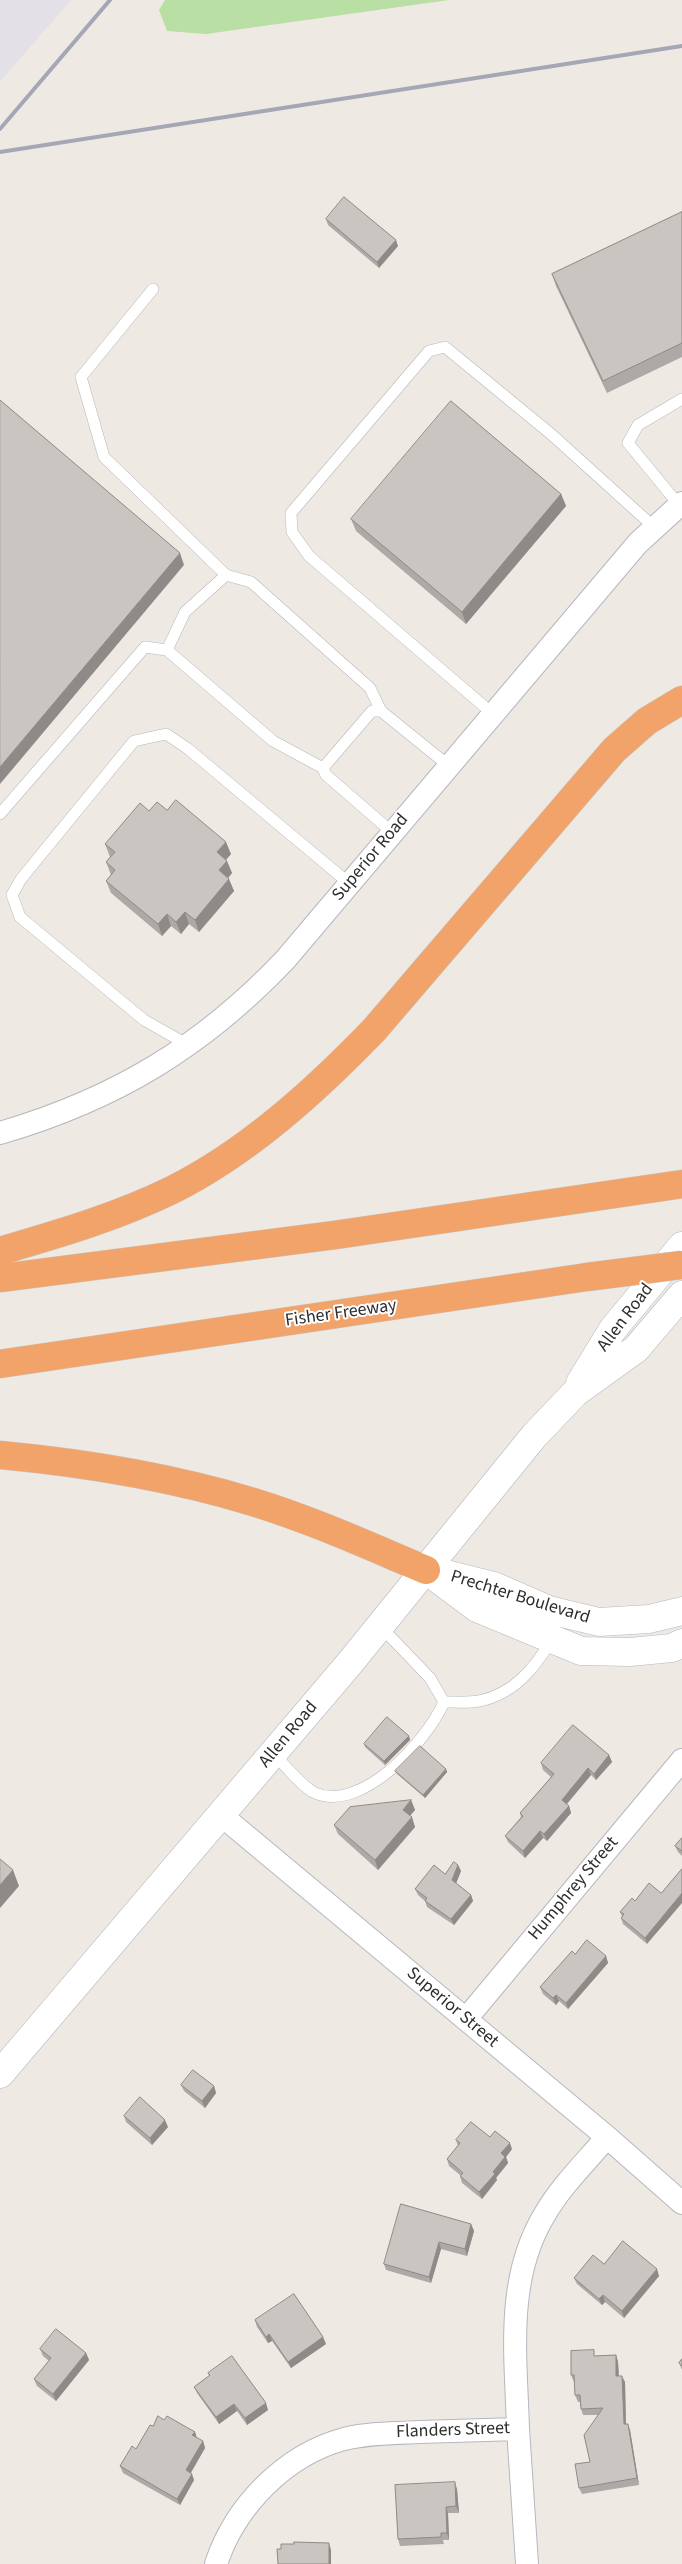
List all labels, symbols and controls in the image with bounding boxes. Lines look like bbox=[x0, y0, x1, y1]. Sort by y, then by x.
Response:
street label: Superior Road bbox=[328, 810, 414, 906]
street label: Allen Road bbox=[593, 1280, 659, 1356]
street label: Fisher Freeway bbox=[284, 1295, 398, 1333]
street label: Prechter Boulevard bbox=[448, 1567, 592, 1629]
street label: Allen Road bbox=[255, 1697, 323, 1773]
street label: Humphrey Street bbox=[524, 1833, 624, 1945]
street label: Superior Street bbox=[402, 1963, 502, 2053]
street label: Flanders Street bbox=[396, 2418, 510, 2444]

